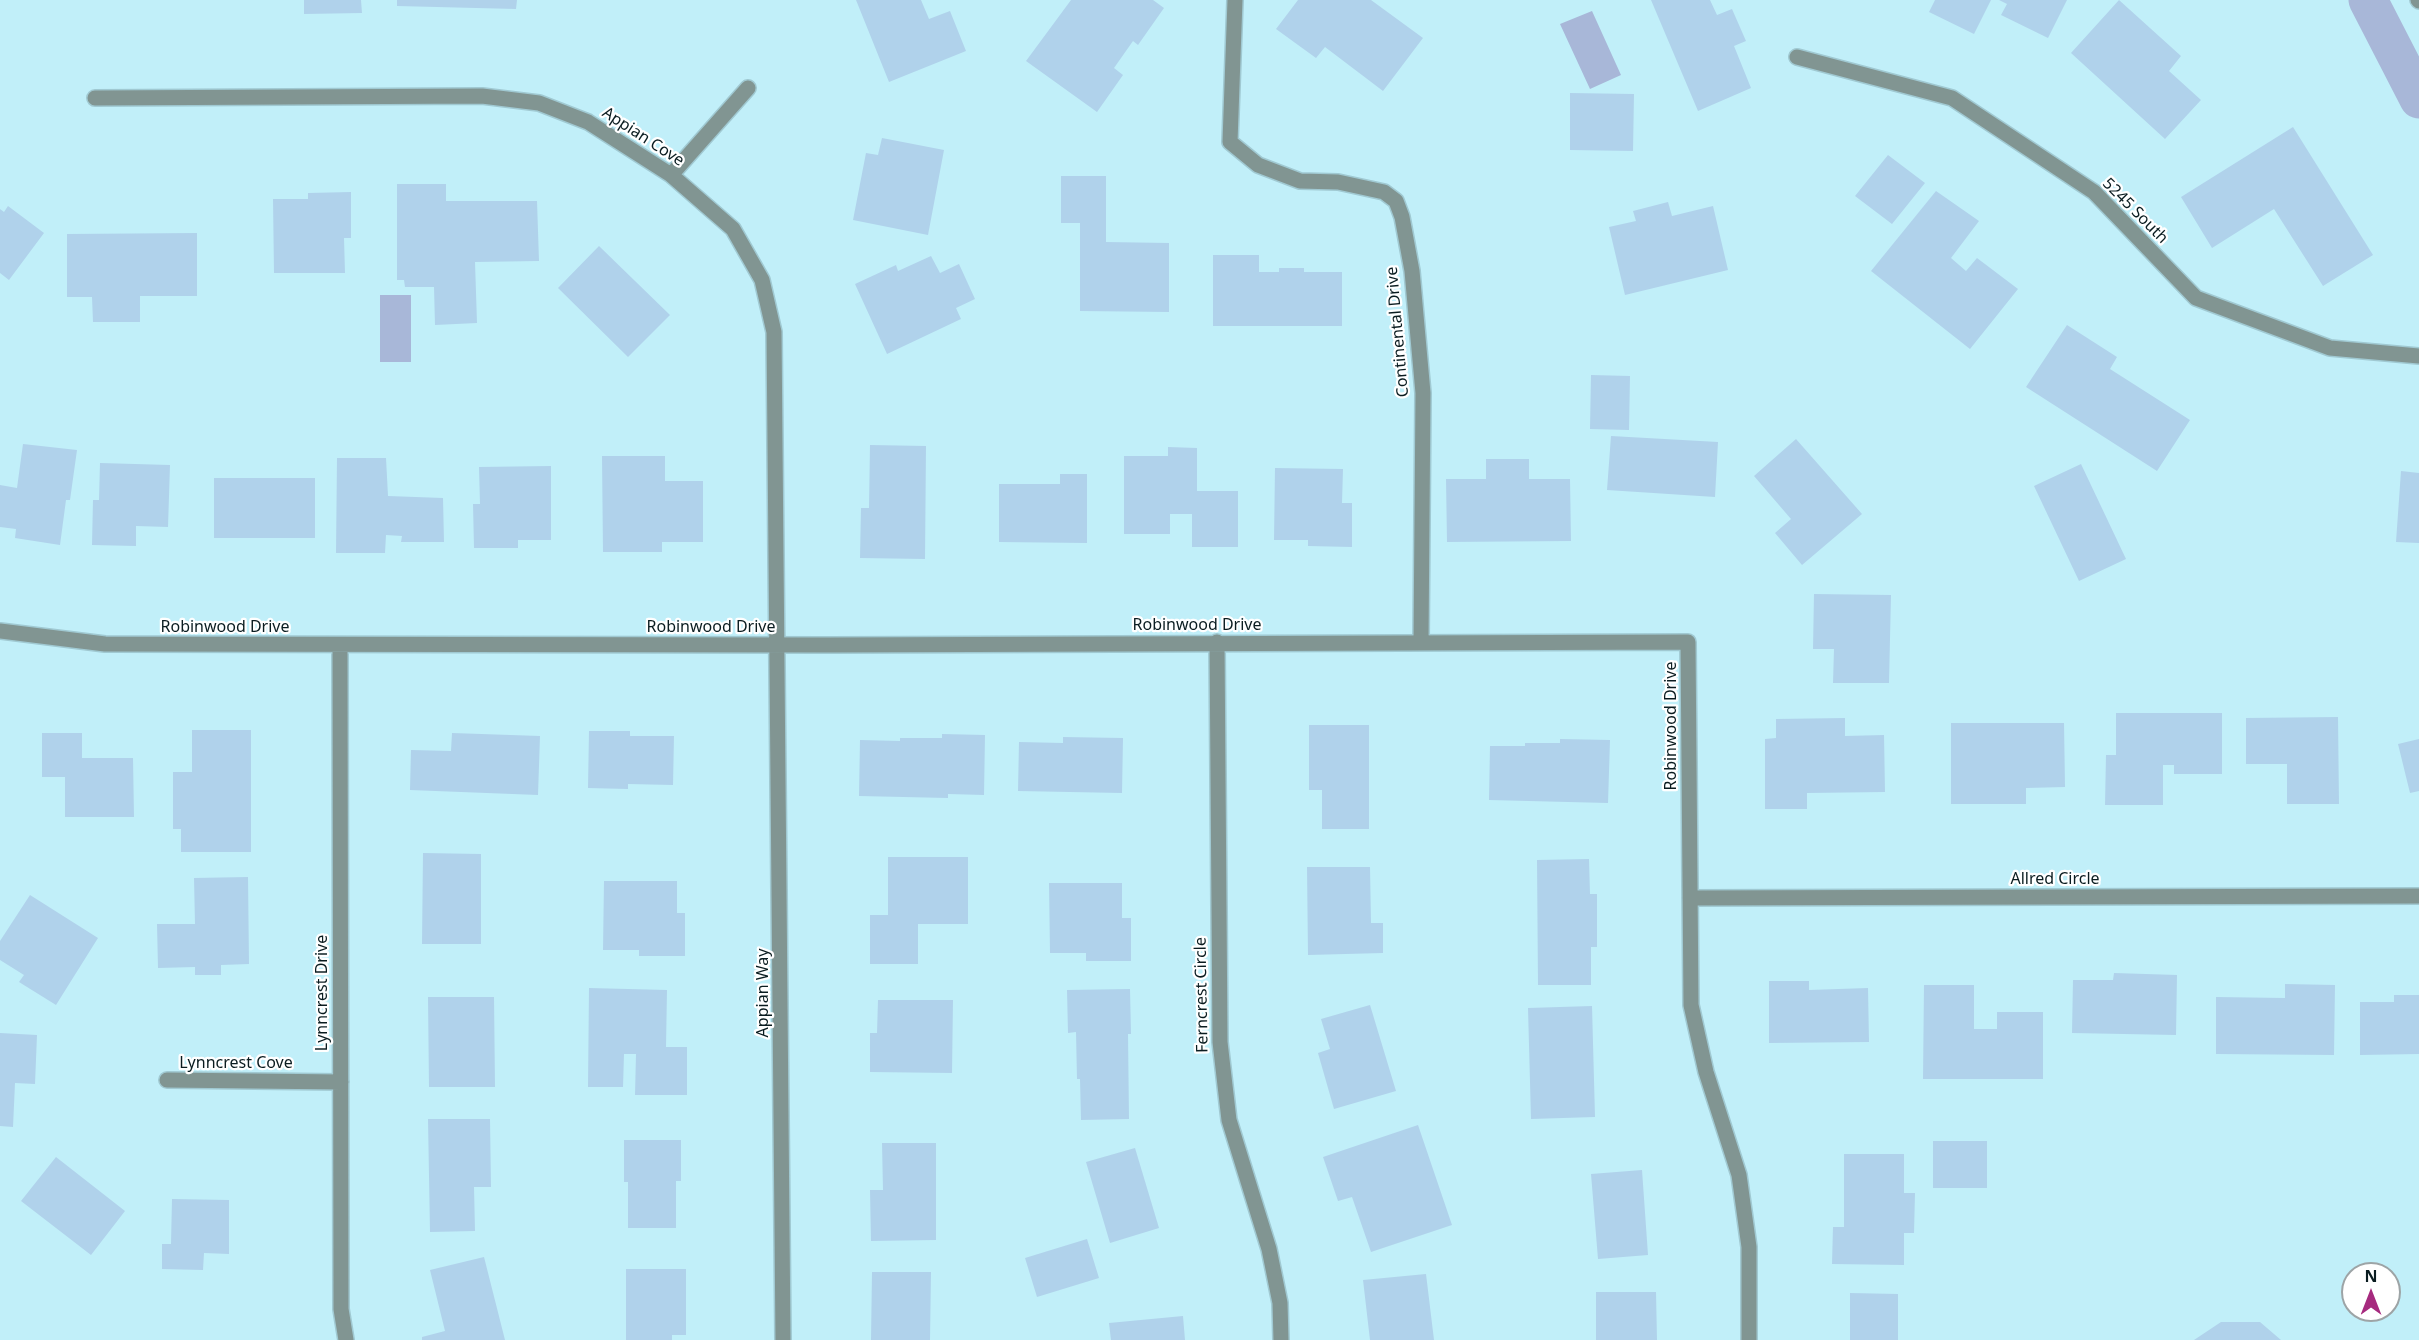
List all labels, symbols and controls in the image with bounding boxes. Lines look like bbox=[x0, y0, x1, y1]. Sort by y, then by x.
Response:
street label: Appian Cove bbox=[598, 103, 688, 171]
street label: 5245 South bbox=[2098, 174, 2172, 248]
street label: Continental Drive bbox=[1383, 266, 1413, 398]
street label: Robinwood Drive bbox=[1133, 615, 1261, 635]
street label: Robinwood Drive bbox=[161, 617, 289, 637]
street label: Robinwood Drive bbox=[647, 617, 775, 637]
street label: Robinwood Drive bbox=[1661, 662, 1681, 790]
street label: Allred Circle bbox=[2010, 869, 2100, 889]
street label: Lynncrest Drive bbox=[312, 935, 332, 1051]
street label: Ferncrest Circle bbox=[1191, 937, 1213, 1053]
street label: Appian Way bbox=[753, 949, 773, 1037]
street label: Lynncrest Cove bbox=[179, 1053, 293, 1073]
north arrow bbox=[2341, 1262, 2401, 1322]
text: N bbox=[2364, 1265, 2378, 1287]

